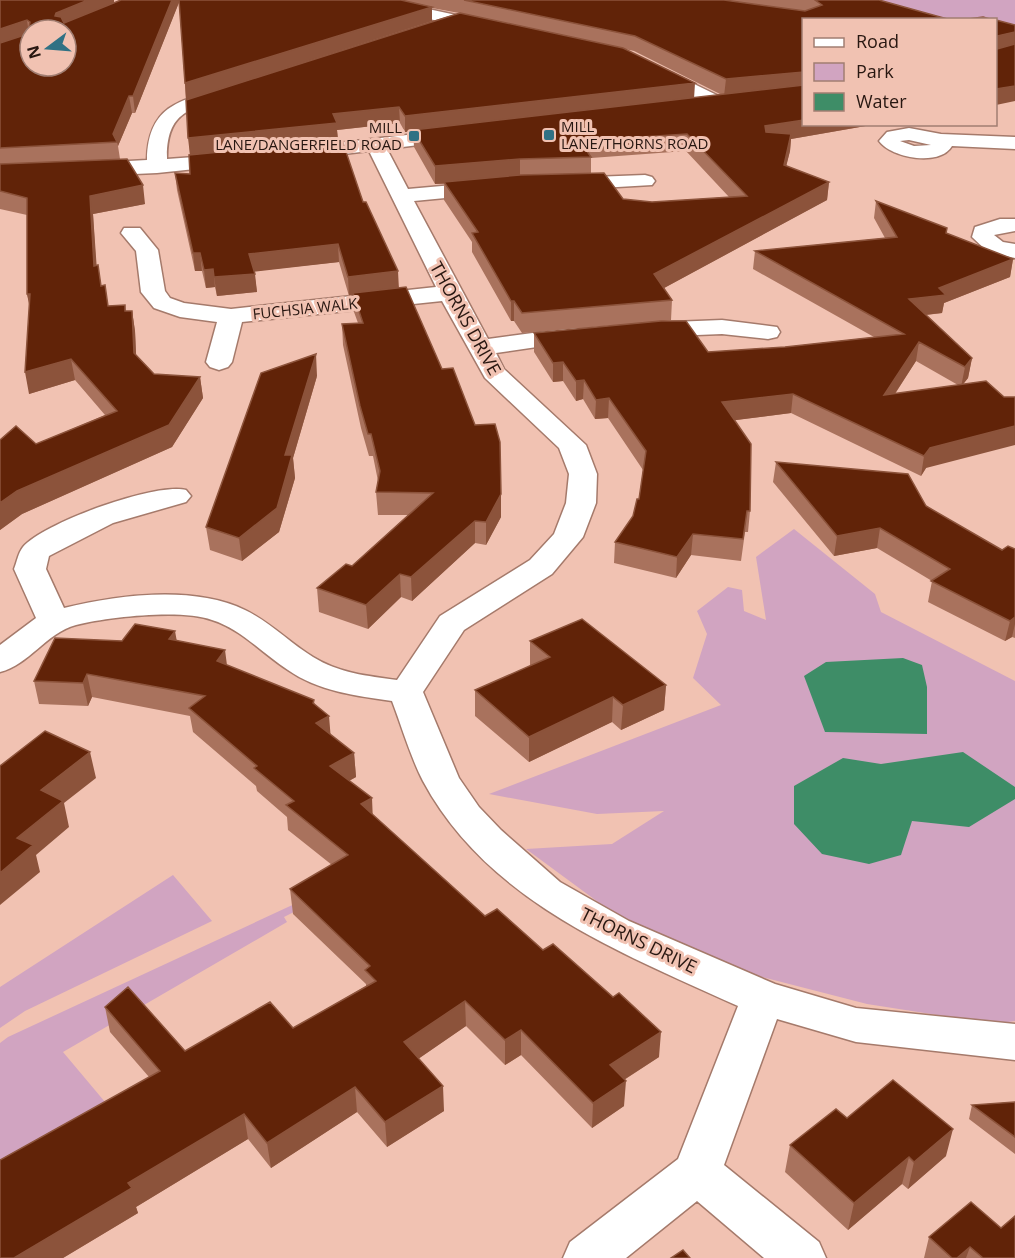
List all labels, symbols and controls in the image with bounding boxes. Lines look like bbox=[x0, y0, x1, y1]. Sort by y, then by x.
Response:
north arrow bbox=[18, 18, 78, 78]
legend bbox=[802, 18, 997, 126]
text: Road bbox=[856, 29, 899, 53]
text: N bbox=[21, 43, 46, 61]
text: Park bbox=[856, 59, 894, 83]
text: Water bbox=[856, 89, 907, 113]
place label: MILL LANE/THORNS ROAD bbox=[561, 116, 708, 153]
place label: MILL LANE/DANGERFIELD ROAD bbox=[215, 117, 402, 154]
marker: MILL LANE/THORNS ROAD bbox=[542, 128, 556, 142]
marker: MILL LANE/DANGERFIELD ROAD bbox=[407, 129, 421, 143]
street label: THORNS DRIVE bbox=[425, 257, 507, 379]
street label: FUCHSIA WALK bbox=[252, 292, 359, 323]
street label: THORNS DRIVE bbox=[577, 902, 701, 978]

